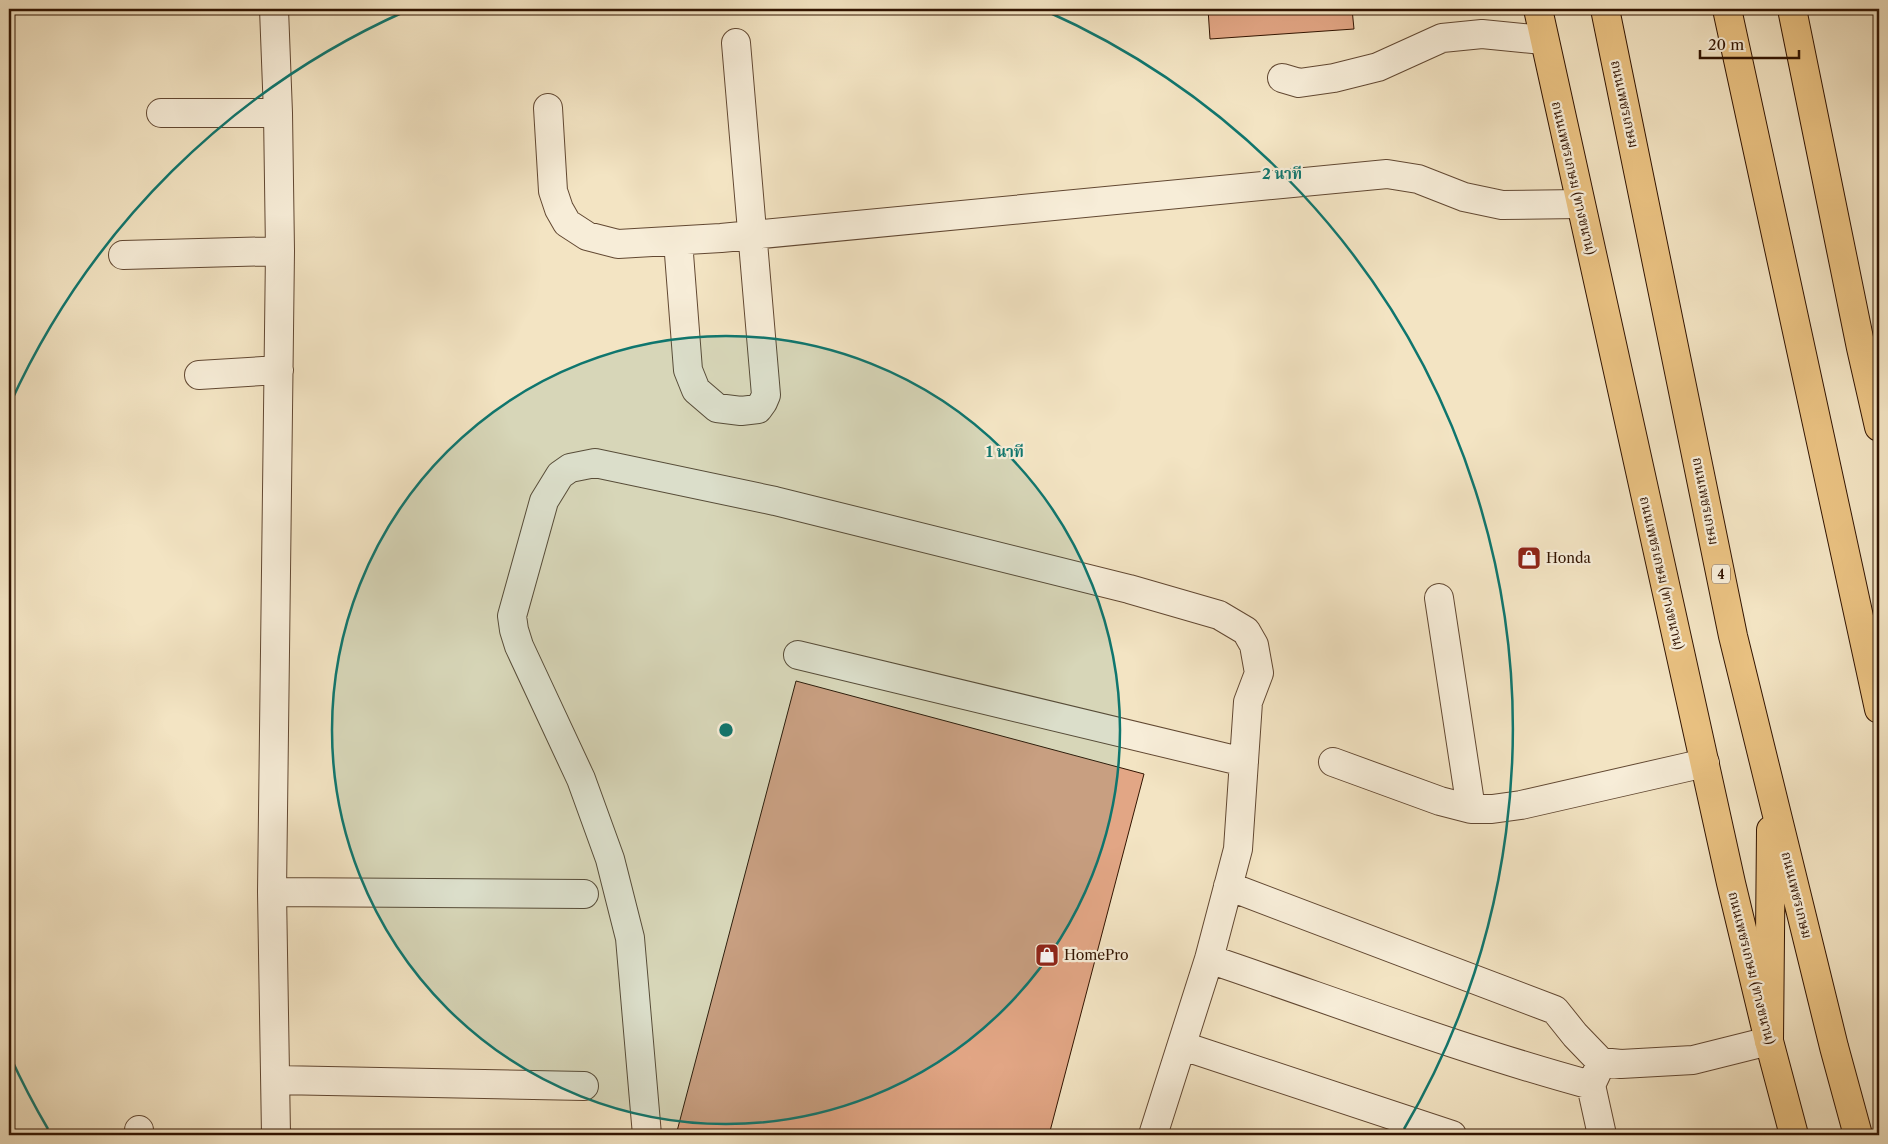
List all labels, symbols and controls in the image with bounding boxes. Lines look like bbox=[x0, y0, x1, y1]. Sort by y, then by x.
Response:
scale bar bbox=[1700, 28, 1799, 60]
text: 20 m bbox=[1708, 35, 1744, 54]
street label: ถนนเพชรเกษม bbox=[1607, 59, 1643, 149]
street label: ถนนเพชรเกษม (ทางขนาน) bbox=[1548, 99, 1600, 257]
text: 2 นาที bbox=[1262, 164, 1302, 183]
text: 1 นาที bbox=[986, 442, 1024, 461]
street label: ถนนเพชรเกษม bbox=[1689, 456, 1723, 546]
street label: ถนนเพชรเกษม (ทางขนาน) bbox=[1636, 494, 1688, 652]
shop icon: Honda bbox=[1516, 545, 1542, 571]
place label: Honda bbox=[1546, 549, 1592, 567]
road number: 4 bbox=[1712, 564, 1730, 584]
centre of rings bbox=[717, 721, 735, 739]
street label: ถนนเพชรเกษม bbox=[1777, 850, 1817, 940]
street label: ถนนเพชรเกษม (ทางขนาน) bbox=[1724, 890, 1780, 1046]
shop icon: HomePro bbox=[1034, 942, 1060, 968]
place label: HomePro bbox=[1064, 946, 1129, 964]

